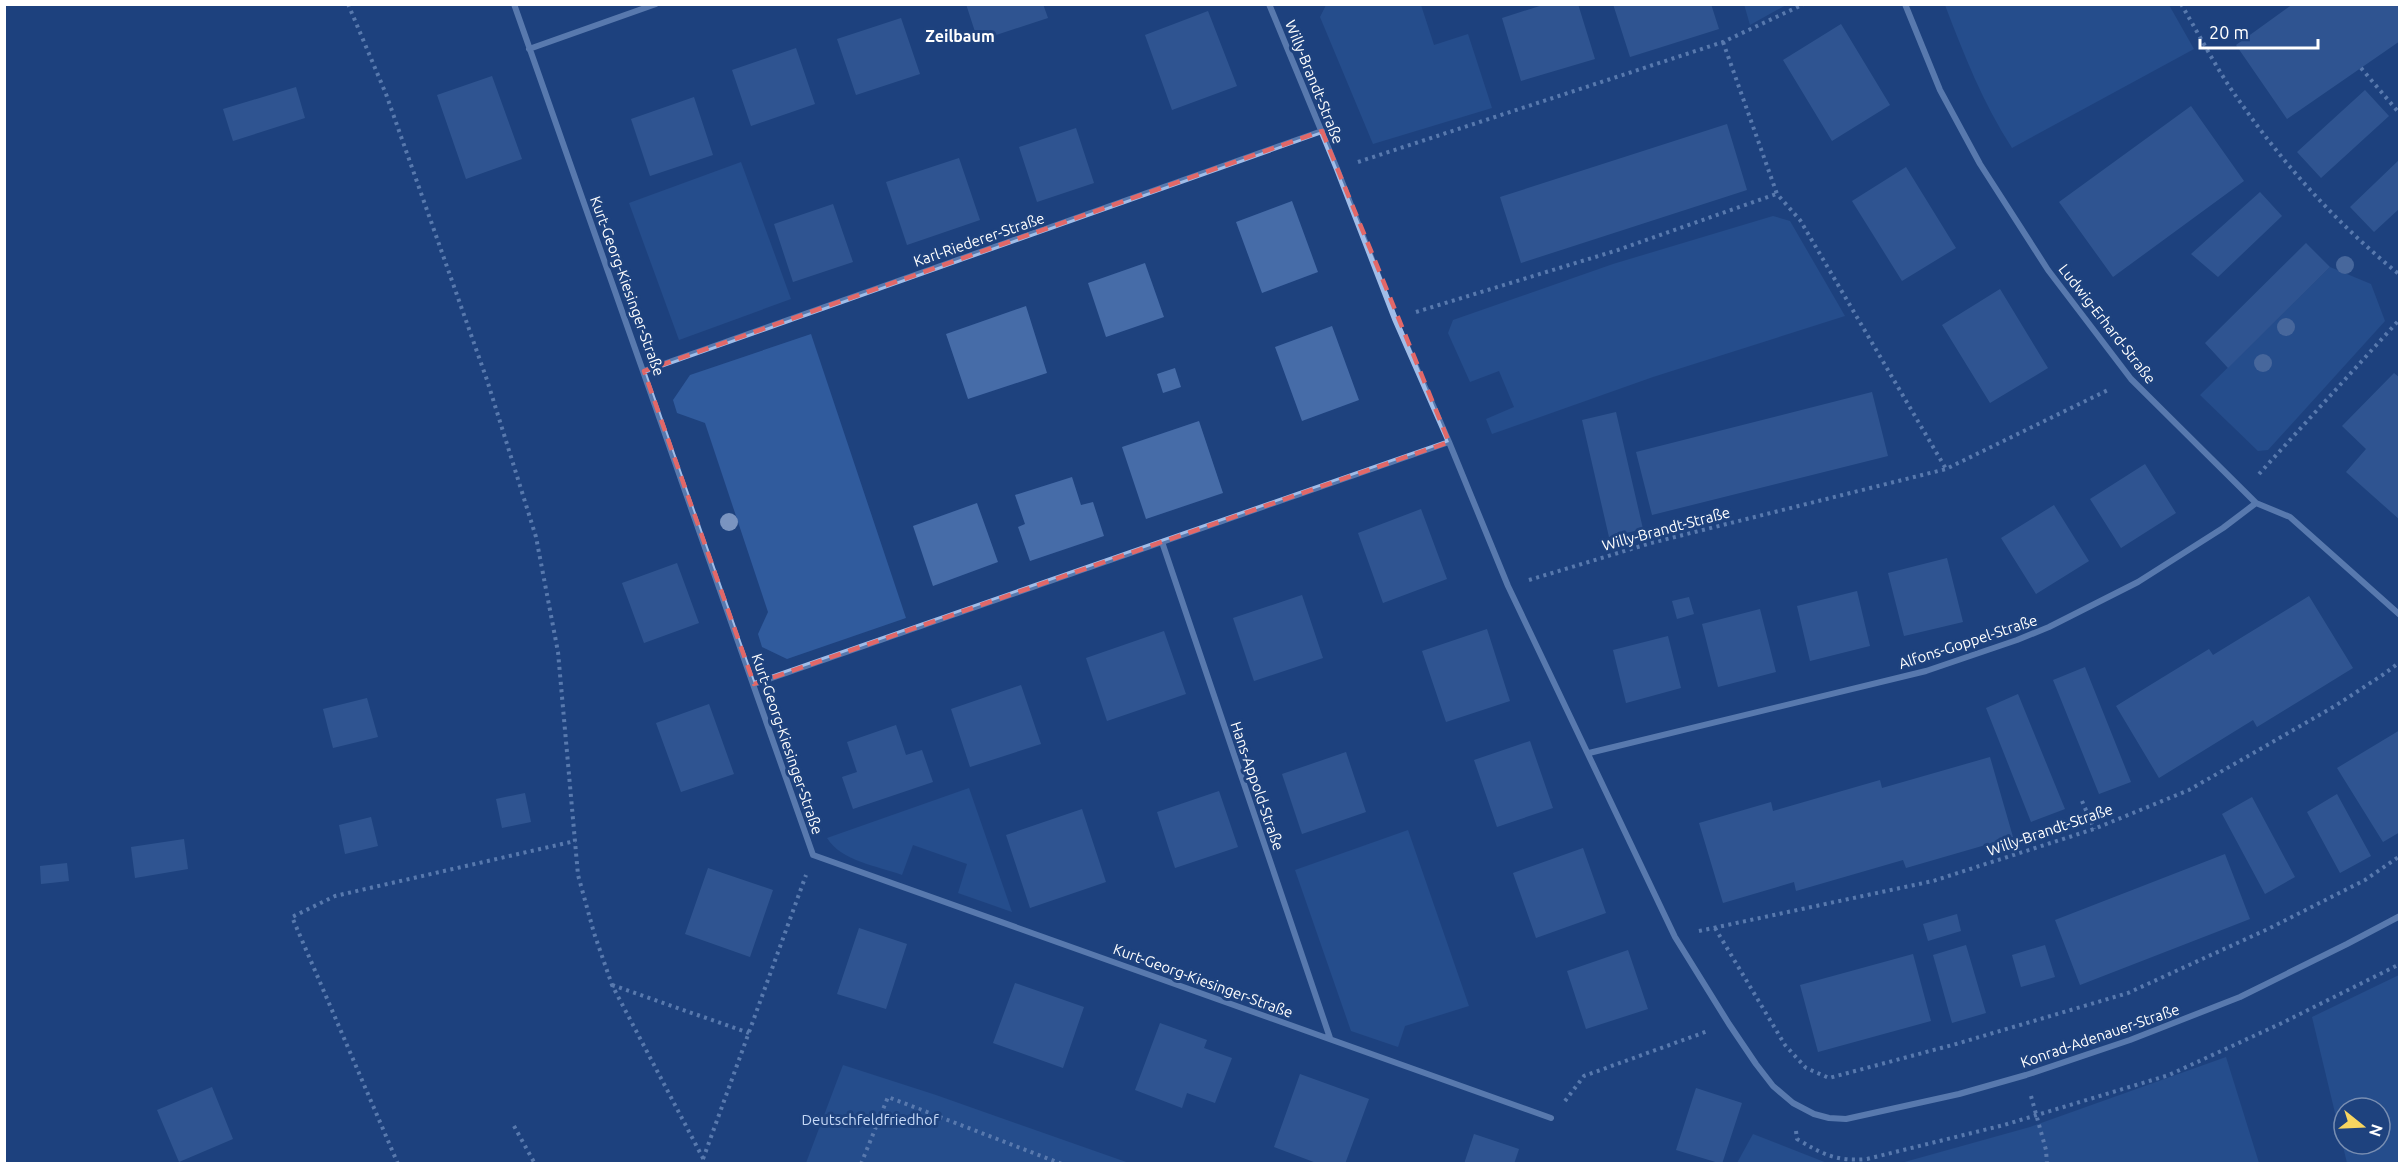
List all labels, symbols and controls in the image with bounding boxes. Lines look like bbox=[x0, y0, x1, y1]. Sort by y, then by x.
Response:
scale bar bbox=[2200, 12, 2318, 50]
street label: Willy-Brandt-Straße bbox=[1282, 18, 1347, 146]
text: 20 m bbox=[2209, 22, 2249, 42]
district label: Zeilbaum bbox=[925, 27, 995, 45]
street label: Kurt-Georg-Kiesinger-Straße bbox=[587, 194, 668, 378]
street label: Karl-Riederer-Straße bbox=[911, 209, 1047, 270]
street label: Ludwig-Erhard-Straße bbox=[2055, 261, 2159, 387]
street label: Willy-Brandt-Straße bbox=[1600, 503, 1732, 554]
street label: Alfons-Goppel-Straße bbox=[1896, 611, 2039, 672]
street label: Kurt-Georg-Kiesinger-Straße bbox=[749, 651, 826, 836]
street label: Hans-Appold-Straße bbox=[1227, 719, 1288, 853]
street label: Willy-Brandt-Straße bbox=[1985, 800, 2115, 859]
street label: Kurt-Georg-Kiesinger-Straße bbox=[1111, 940, 1295, 1021]
street label: Konrad-Adenauer-Straße bbox=[2018, 1000, 2182, 1071]
north arrow bbox=[2332, 1096, 2392, 1156]
park label: Deutschfeldfriedhof bbox=[801, 1111, 939, 1128]
text: N bbox=[2366, 1122, 2387, 1139]

